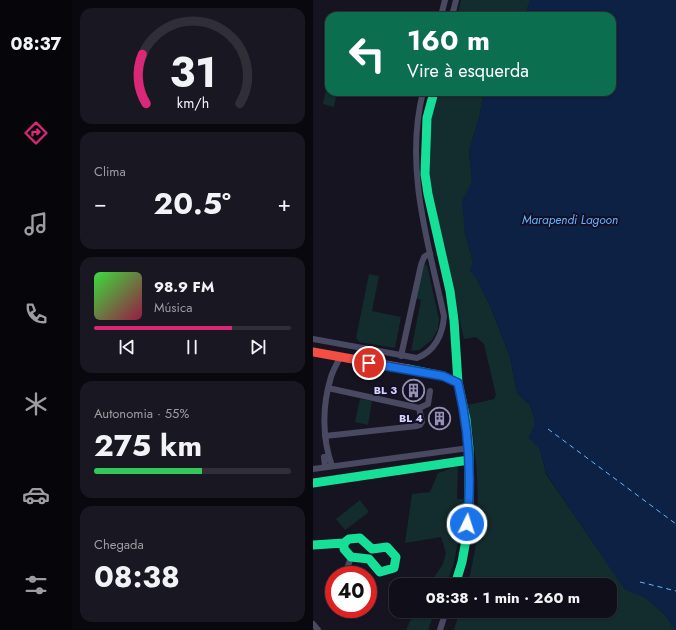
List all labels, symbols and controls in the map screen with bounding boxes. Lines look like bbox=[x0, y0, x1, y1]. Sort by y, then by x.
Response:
text: 160 m bbox=[407, 20, 490, 61]
icon: left bbox=[341, 28, 393, 80]
text: 08:37 bbox=[11, 31, 61, 57]
text: 31 bbox=[169, 42, 216, 103]
text: Vire à esquerda bbox=[407, 58, 529, 84]
text: km/h bbox=[176, 93, 209, 113]
icon: directions bbox=[22, 119, 50, 147]
text: Clima bbox=[94, 162, 126, 181]
text: 20.5° bbox=[153, 182, 231, 225]
text: − bbox=[94, 187, 107, 219]
text: + bbox=[277, 187, 291, 219]
icon: music bbox=[22, 210, 50, 238]
water label: Marapendi Lagoon bbox=[522, 211, 618, 229]
text: 98.9 FM bbox=[154, 276, 214, 298]
text: Música bbox=[154, 298, 192, 317]
icon: phone bbox=[22, 300, 50, 328]
icon: previous bbox=[116, 336, 138, 358]
icon: pause bbox=[181, 336, 203, 358]
icon: next bbox=[247, 336, 269, 358]
pin bbox=[352, 346, 386, 380]
icon: arrive bbox=[358, 352, 380, 374]
building icon: BL 3 bbox=[400, 377, 426, 403]
place label: BL 3 bbox=[374, 382, 397, 398]
icon: climate bbox=[22, 390, 50, 418]
text: Autonomia · 55% bbox=[94, 404, 189, 423]
building icon: BL 4 bbox=[426, 405, 452, 431]
place label: BL 4 bbox=[399, 410, 423, 426]
text: 275 km bbox=[94, 424, 202, 467]
icon: car bbox=[22, 481, 50, 509]
position arrow bbox=[446, 503, 488, 545]
text: Chegada bbox=[94, 535, 144, 554]
text: 08:38 bbox=[94, 555, 180, 598]
speed limit sign: 40 bbox=[325, 566, 377, 618]
icon: filters bbox=[22, 571, 50, 599]
text: 08:38 · 1 min · 260 m bbox=[426, 587, 580, 609]

